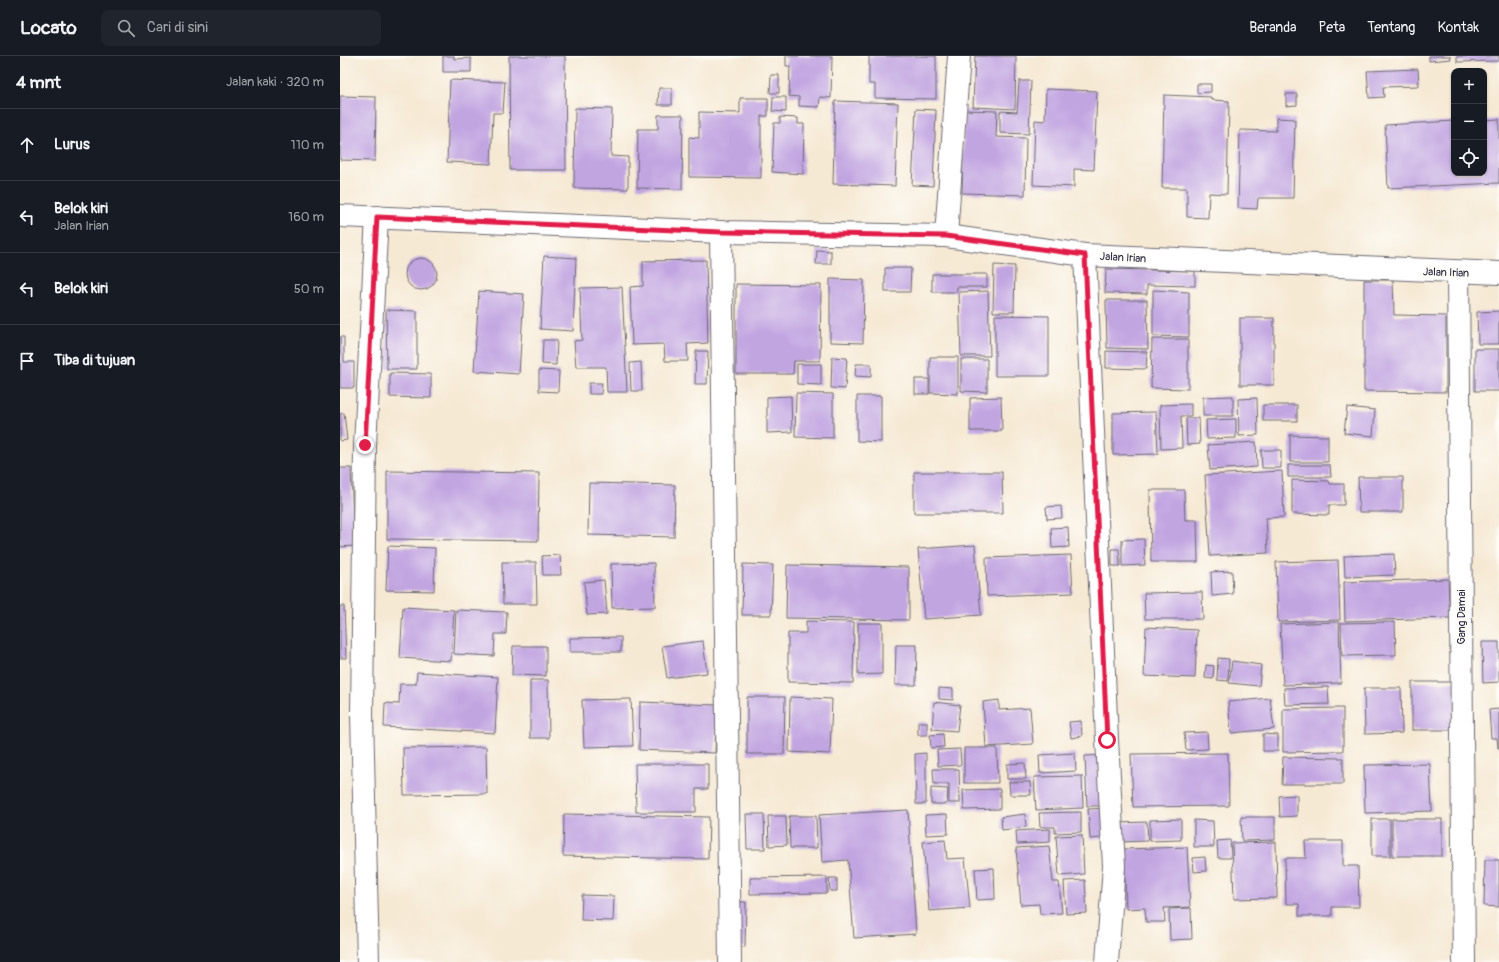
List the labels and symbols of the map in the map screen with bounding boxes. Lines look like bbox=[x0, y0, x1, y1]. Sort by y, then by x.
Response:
street label: Jalan Irian bbox=[1099, 250, 1146, 265]
street label: Jalan Irian bbox=[1423, 265, 1469, 280]
route end bbox=[356, 436, 374, 454]
street label: Gang Damai bbox=[1455, 589, 1468, 645]
route start bbox=[1098, 731, 1116, 749]

